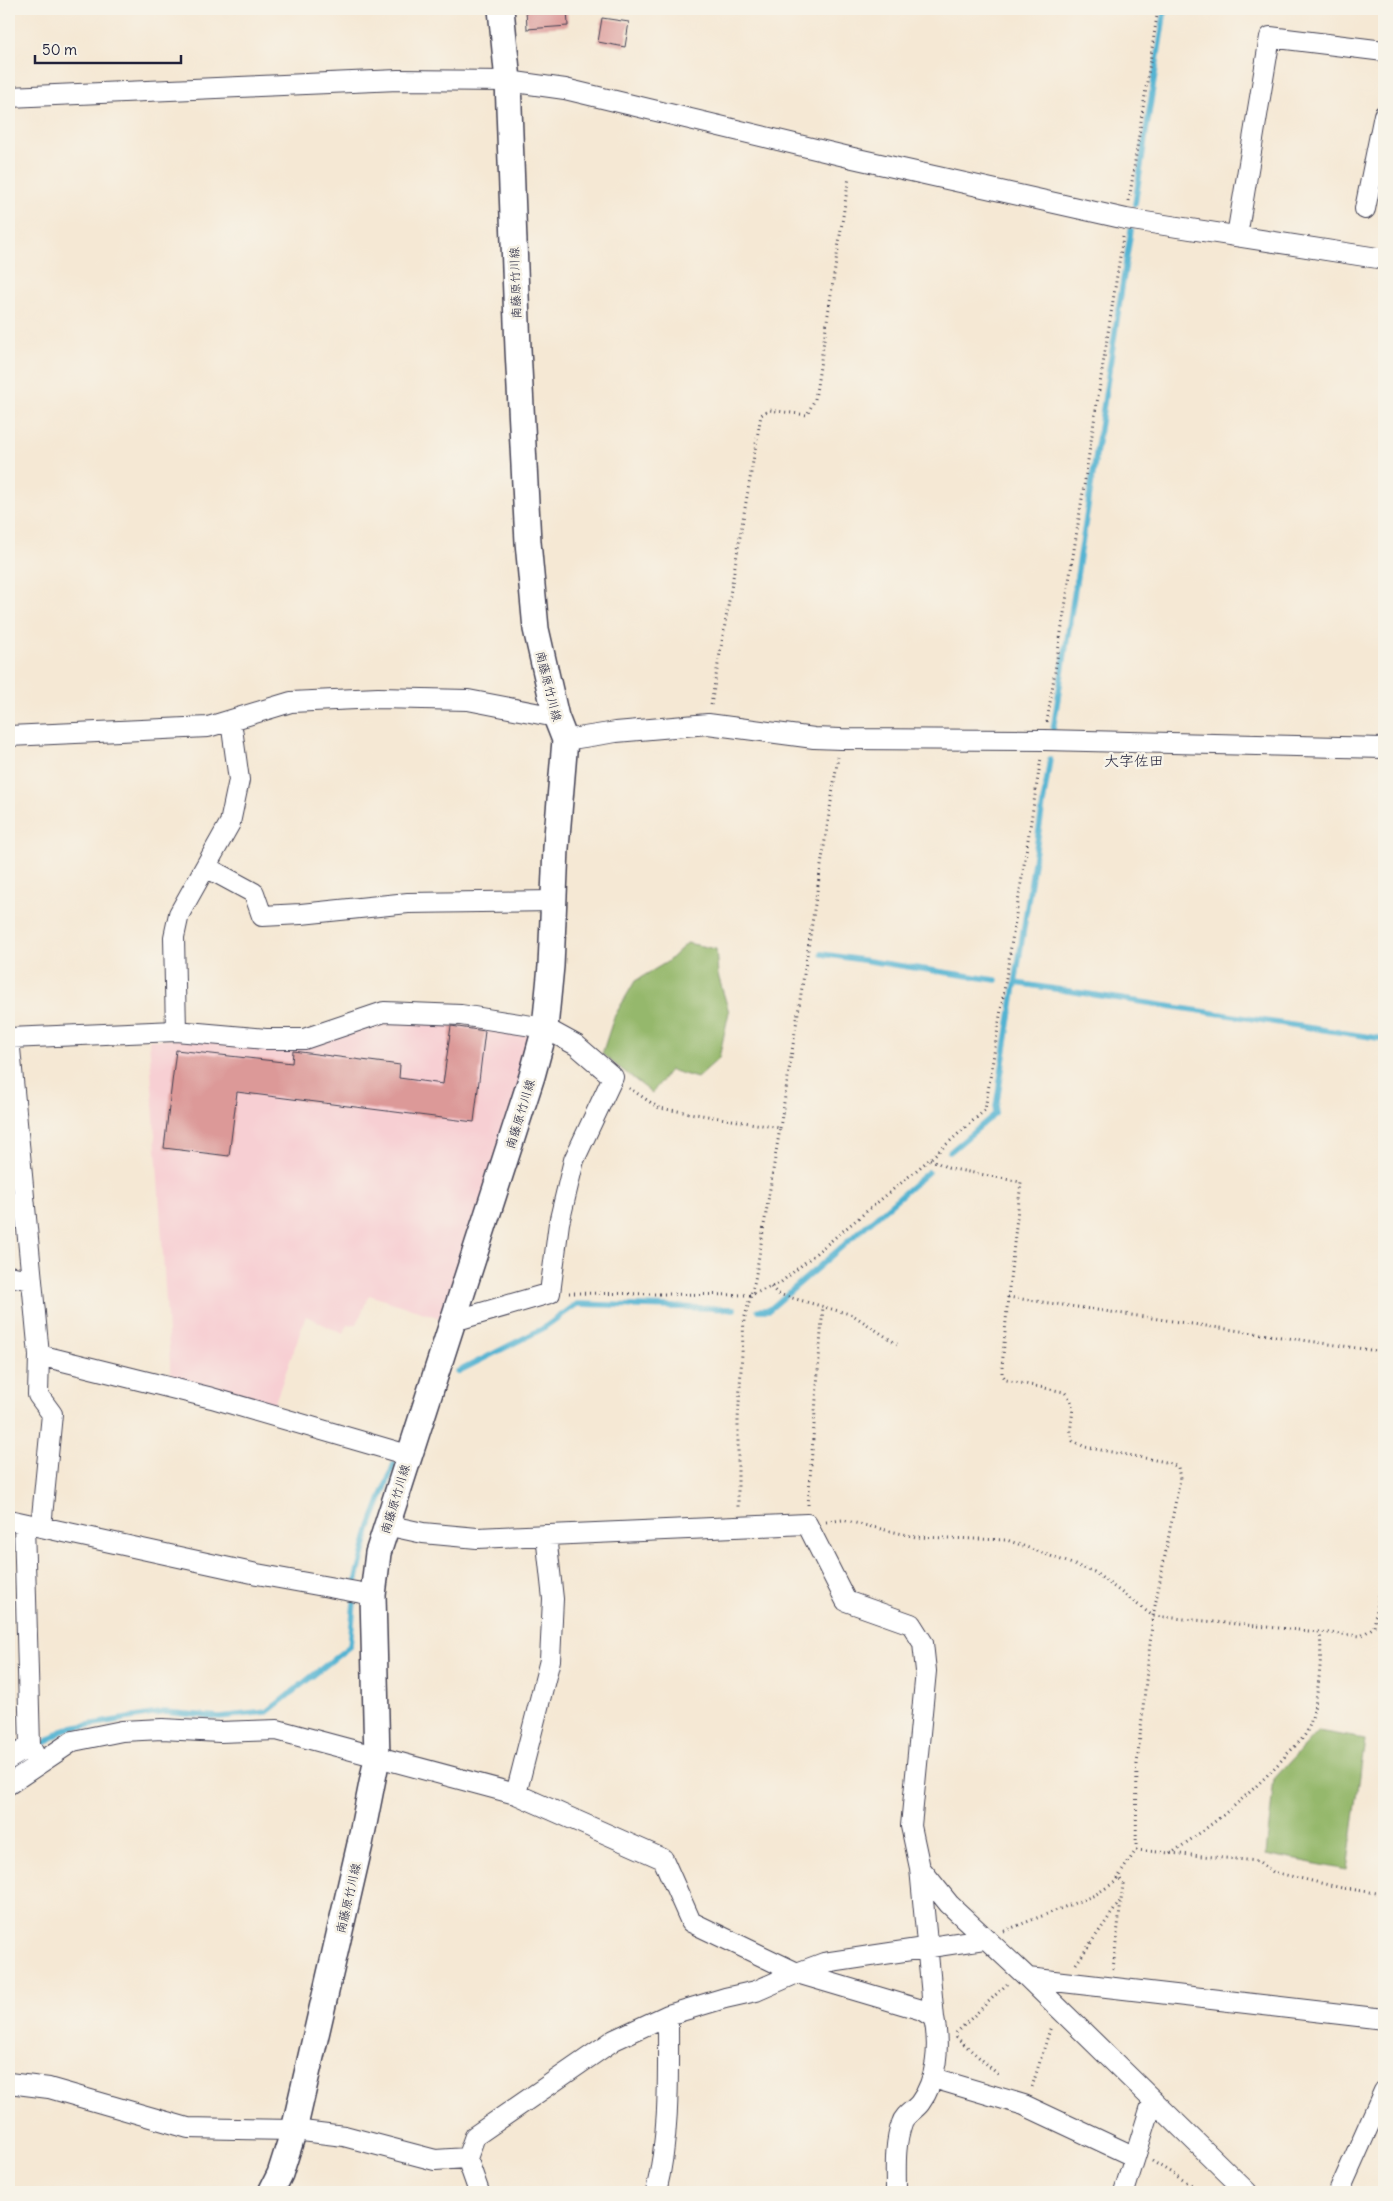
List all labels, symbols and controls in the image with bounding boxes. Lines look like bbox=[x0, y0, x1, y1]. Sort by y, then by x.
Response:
scale bar bbox=[35, 32, 181, 64]
text: 50 m bbox=[42, 40, 77, 59]
street label: 南藤原竹川線 bbox=[506, 247, 524, 319]
street label: 南藤原竹川線 bbox=[533, 649, 565, 723]
district label: 大字佐田 bbox=[1104, 751, 1164, 770]
street label: 南藤原竹川線 bbox=[502, 1077, 538, 1151]
street label: 南藤原竹川線 bbox=[377, 1462, 413, 1536]
street label: 南藤原竹川線 bbox=[333, 1861, 363, 1935]

